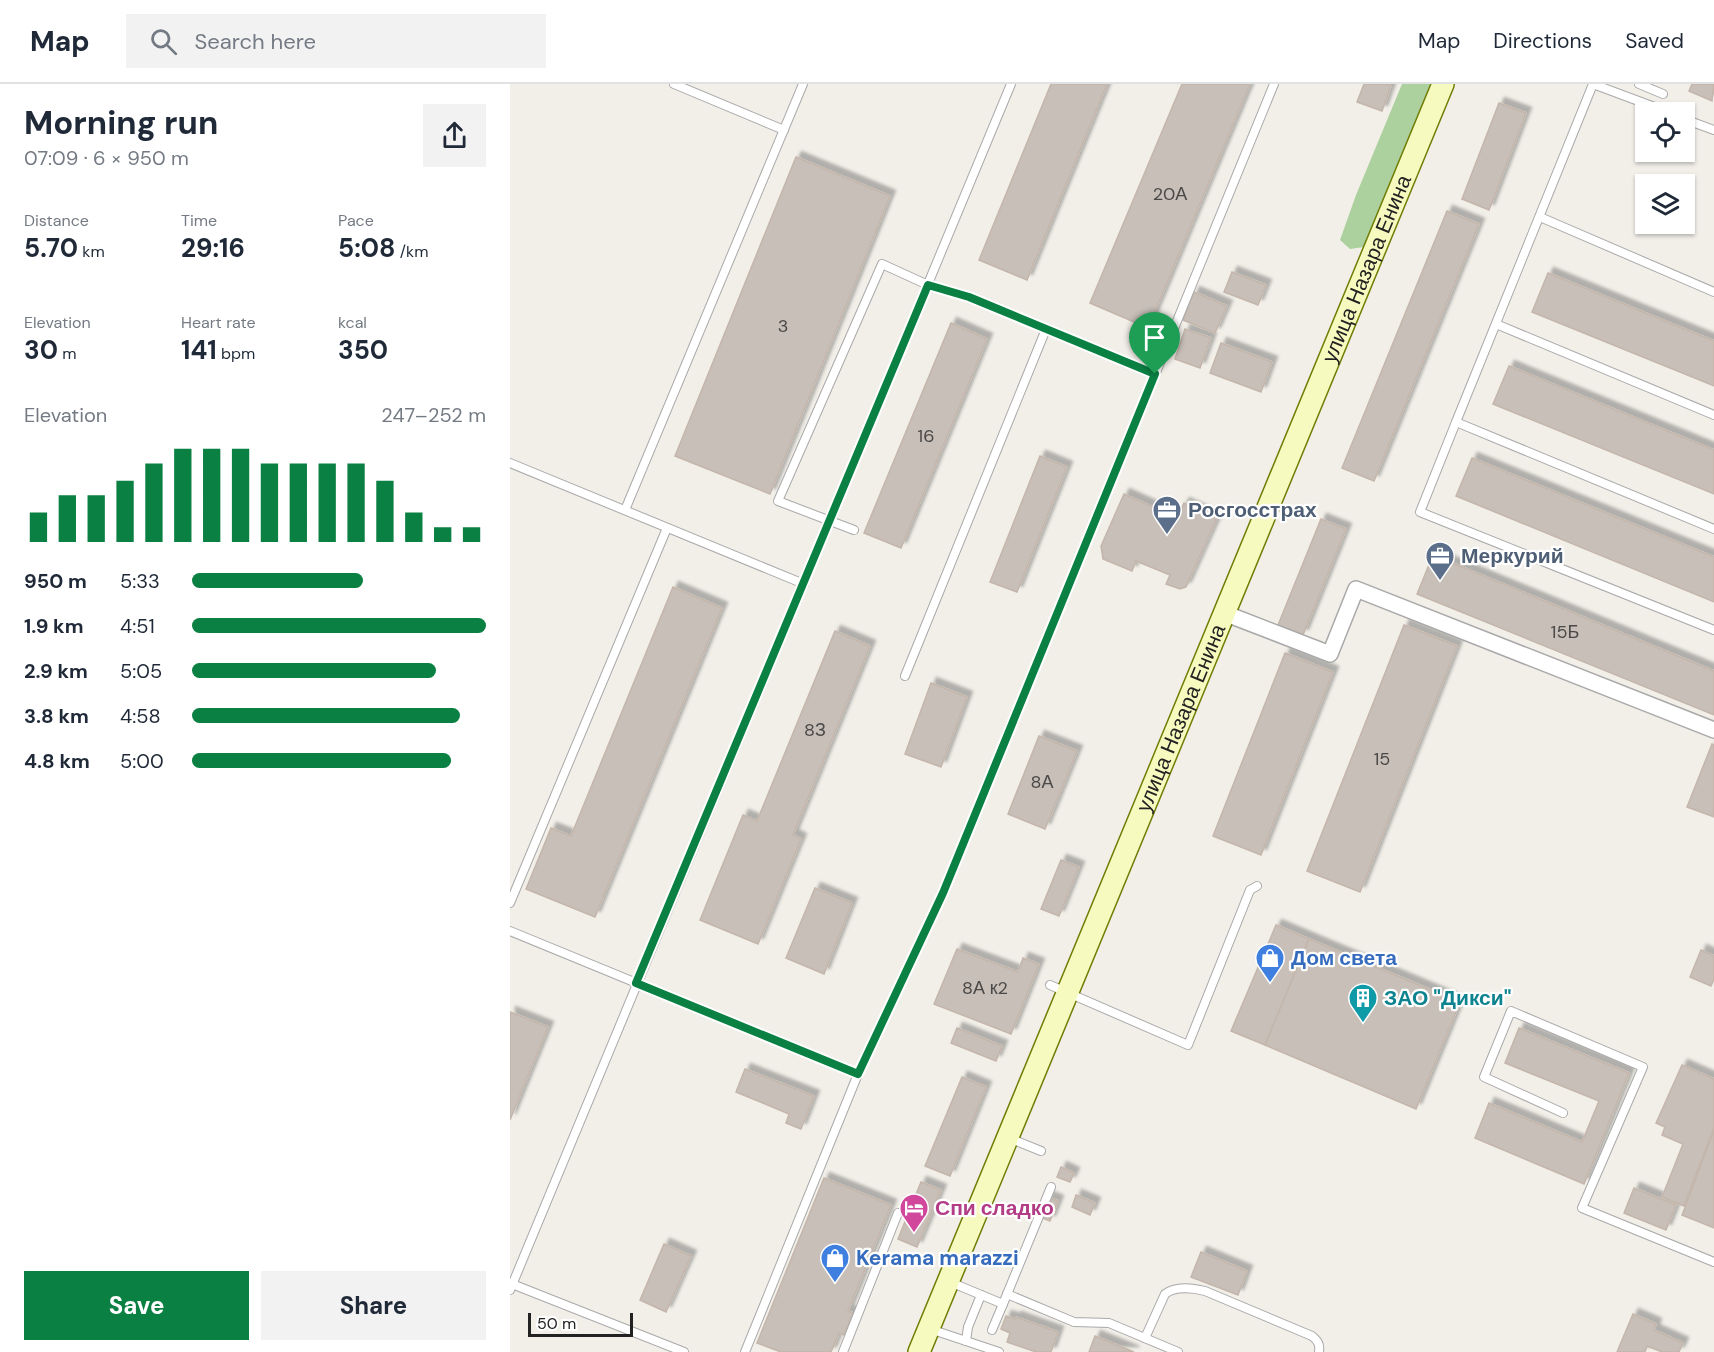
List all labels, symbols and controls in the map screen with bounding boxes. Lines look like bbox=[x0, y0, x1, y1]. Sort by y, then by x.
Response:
search box bbox=[126, 14, 546, 68]
text: Map bbox=[30, 23, 90, 60]
icon: search bbox=[147, 25, 180, 58]
text: Search here bbox=[195, 27, 316, 56]
text: Map bbox=[1418, 27, 1460, 55]
text: Directions bbox=[1493, 27, 1592, 55]
text: Saved bbox=[1625, 27, 1684, 55]
text: Morning run bbox=[24, 101, 218, 144]
map controls bbox=[1635, 102, 1695, 234]
button: locate bbox=[1635, 102, 1695, 162]
button: share bbox=[423, 104, 486, 167]
text: 07:09 · 6 × 950 m bbox=[24, 145, 189, 171]
street label: улица Назара Енина bbox=[1315, 170, 1418, 367]
button: layers bbox=[1635, 174, 1695, 234]
house number: 20А bbox=[1153, 182, 1187, 206]
text: Distance bbox=[24, 210, 89, 231]
text: Time bbox=[181, 210, 217, 231]
text: Pace bbox=[338, 210, 374, 231]
text: 5.70 bbox=[24, 231, 78, 265]
text: 29:16 bbox=[181, 231, 245, 265]
text: 5:08 bbox=[338, 231, 396, 265]
text: km bbox=[78, 241, 105, 262]
text: /km bbox=[396, 241, 428, 262]
text: Elevation bbox=[24, 312, 91, 333]
text: Heart rate bbox=[181, 312, 256, 333]
text: kcal bbox=[338, 312, 367, 333]
pin bbox=[1129, 312, 1180, 374]
house number: 3 bbox=[778, 314, 788, 338]
icon: arrive bbox=[1138, 321, 1171, 354]
text: 30 bbox=[24, 333, 58, 367]
text: 141 bbox=[181, 333, 217, 367]
text: 350 bbox=[338, 333, 388, 367]
text: m bbox=[58, 343, 77, 364]
text: bpm bbox=[217, 343, 255, 364]
text: Elevation bbox=[24, 402, 107, 428]
text: 247–252 m bbox=[381, 402, 486, 428]
house number: 16 bbox=[918, 424, 934, 448]
office icon: Росгосстрах bbox=[1151, 494, 1183, 536]
place label: Росгосстрах bbox=[1188, 496, 1317, 524]
office icon: Меркурий bbox=[1424, 540, 1456, 582]
place label: Меркурий bbox=[1461, 542, 1564, 570]
text: 950 m bbox=[24, 568, 87, 594]
text: 5:33 bbox=[120, 568, 160, 594]
text: 1.9 km bbox=[24, 613, 84, 639]
text: 4:51 bbox=[120, 613, 155, 639]
street label: улица Назара Енина bbox=[1130, 620, 1232, 816]
house number: 15Б bbox=[1551, 620, 1579, 644]
text: 2.9 km bbox=[24, 658, 88, 684]
text: 5:05 bbox=[120, 658, 162, 684]
text: 3.8 km bbox=[24, 703, 89, 729]
text: 4:58 bbox=[120, 703, 161, 729]
house number: 8З bbox=[804, 718, 826, 742]
house number: 15 bbox=[1374, 747, 1390, 771]
text: 4.8 km bbox=[24, 748, 90, 774]
text: 5:00 bbox=[120, 748, 164, 774]
house number: 8А bbox=[1031, 770, 1053, 794]
shop icon: Дом света bbox=[1254, 942, 1286, 984]
place label: Дом света bbox=[1291, 944, 1397, 972]
house number: 8А к2 bbox=[962, 976, 1008, 1000]
building icon: ЗАО "Дикси" bbox=[1347, 982, 1379, 1024]
place label: ЗАО "Дикси" bbox=[1384, 984, 1511, 1012]
hotel icon: Спи сладко bbox=[898, 1192, 930, 1234]
place label: Спи сладко bbox=[935, 1194, 1054, 1222]
shop icon: Kerama marazzi bbox=[819, 1242, 851, 1284]
place label: Kerama marazzi bbox=[856, 1244, 1019, 1272]
button: Save bbox=[24, 1271, 249, 1340]
button: Share bbox=[261, 1271, 486, 1340]
scale bar bbox=[528, 1310, 633, 1338]
text: 50 m bbox=[537, 1313, 576, 1334]

